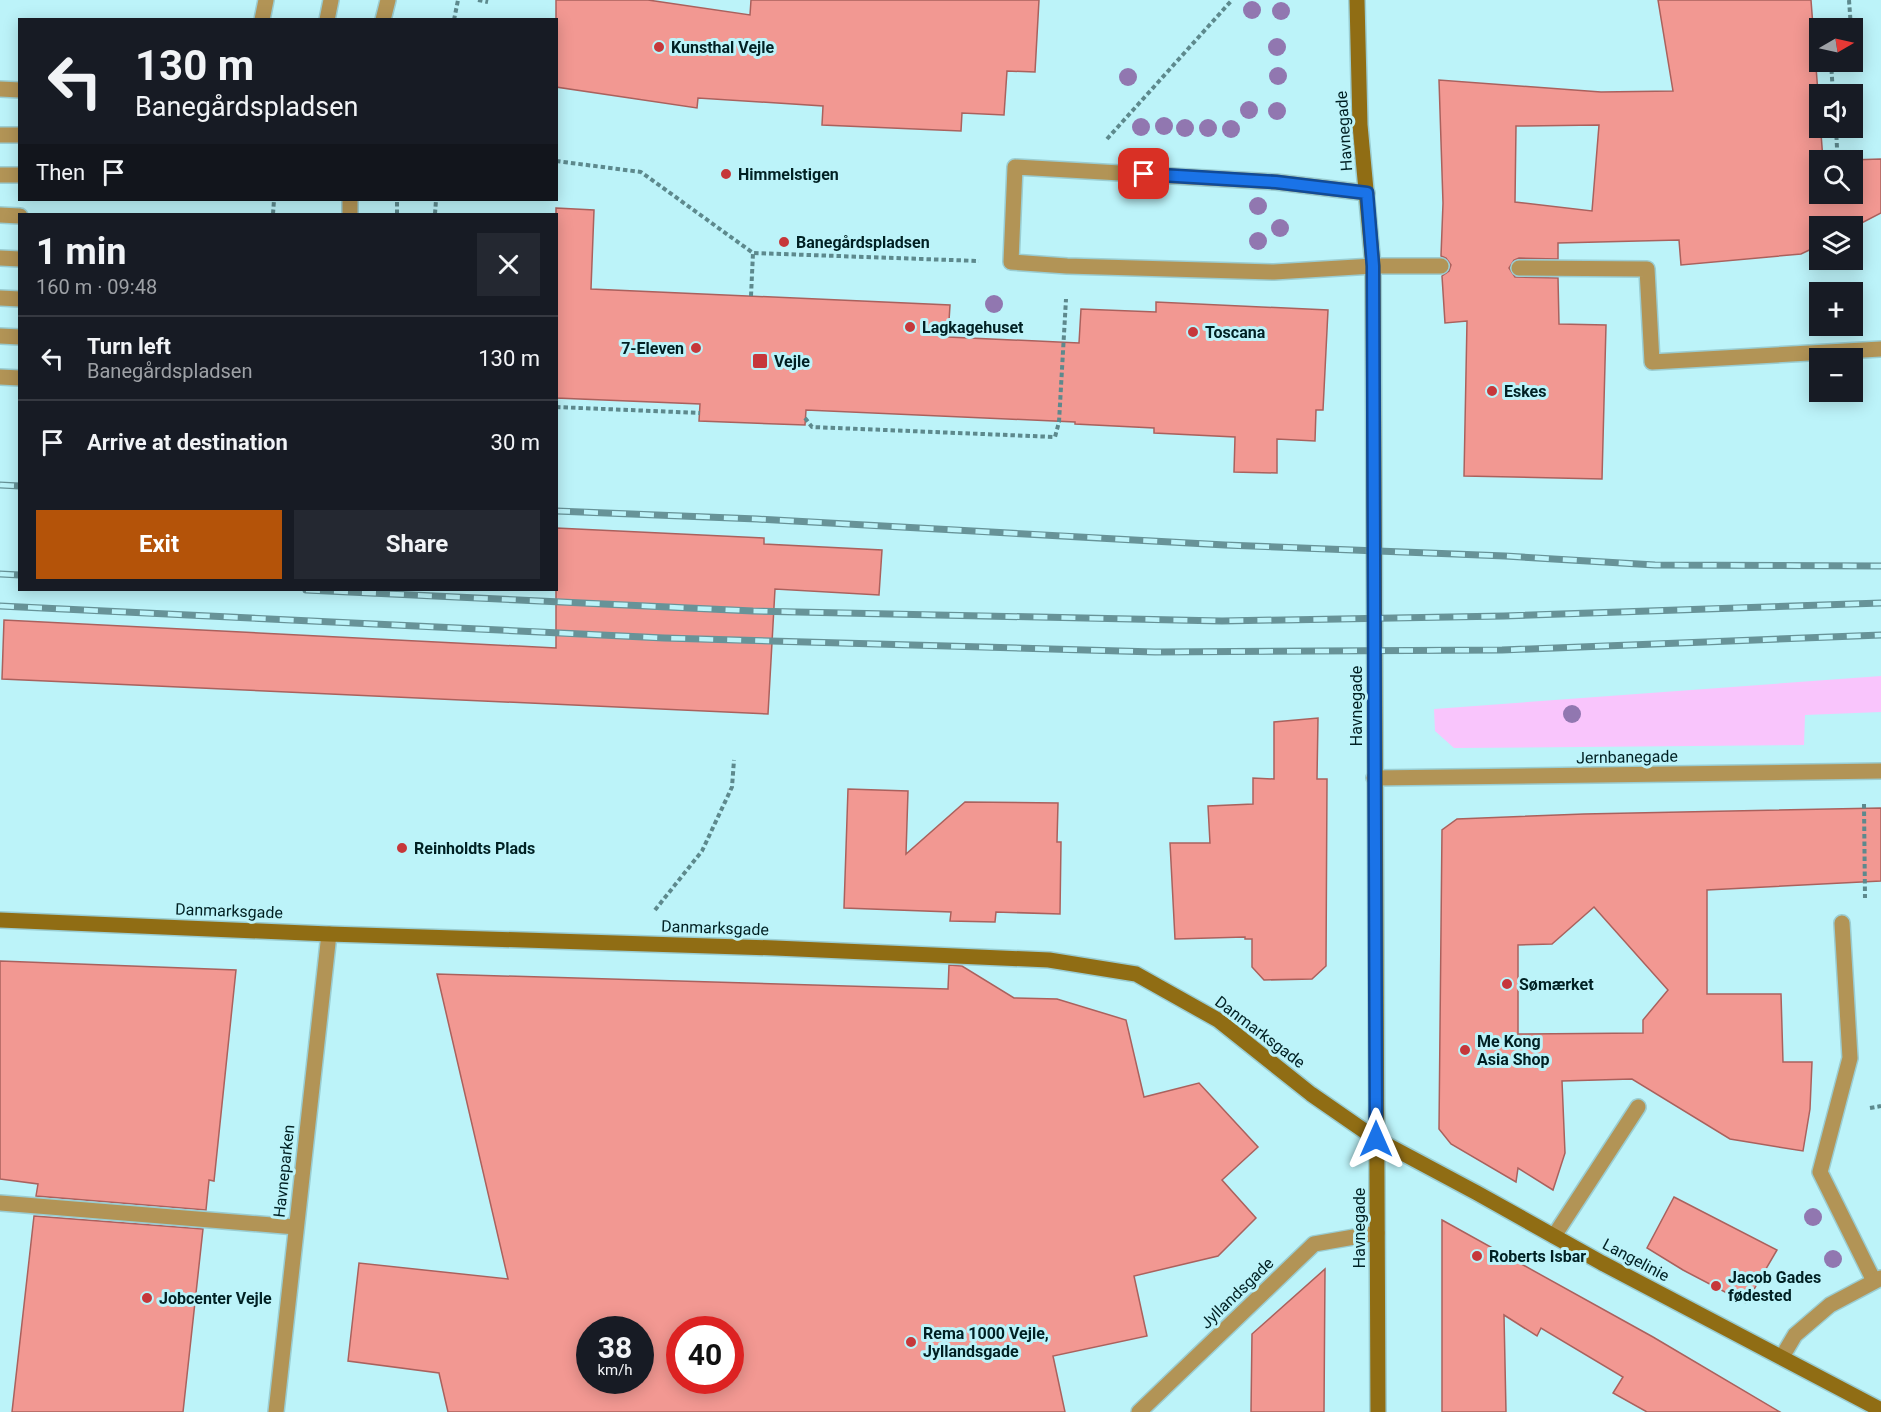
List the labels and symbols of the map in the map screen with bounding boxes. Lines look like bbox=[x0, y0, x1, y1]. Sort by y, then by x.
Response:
north arrow bbox=[1809, 18, 1863, 72]
place label: Kunsthal Vejle bbox=[671, 38, 774, 57]
marker: Kunsthal Vejle bbox=[652, 40, 666, 54]
street label: Havnegade bbox=[1332, 90, 1356, 172]
pin bbox=[1118, 148, 1169, 199]
place label: Himmelstigen bbox=[738, 165, 839, 184]
marker: Himmelstigen bbox=[719, 167, 733, 181]
place label: Banegårdspladsen bbox=[796, 233, 930, 252]
marker: Banegårdspladsen bbox=[777, 235, 791, 249]
place label: Lagkagehuset bbox=[922, 318, 1024, 337]
marker: Lagkagehuset bbox=[903, 320, 917, 334]
place label: Toscana bbox=[1205, 323, 1266, 342]
marker: Toscana bbox=[1186, 325, 1200, 339]
place label: 7-Eleven bbox=[621, 339, 684, 358]
marker: 7-Eleven bbox=[689, 341, 703, 355]
marker: Vejle bbox=[751, 352, 769, 370]
place label: Vejle bbox=[774, 352, 810, 371]
place label: Eskes bbox=[1504, 382, 1546, 401]
marker: Eskes bbox=[1485, 384, 1499, 398]
street label: Havnegade bbox=[1347, 666, 1366, 746]
street label: Jernbanegade bbox=[1576, 747, 1678, 767]
place label: Reinholdts Plads bbox=[414, 839, 535, 858]
marker: Reinholdts Plads bbox=[395, 841, 409, 855]
street label: Danmarksgade bbox=[175, 900, 283, 922]
street label: Danmarksgade bbox=[661, 917, 769, 939]
place label: Sømærket bbox=[1519, 975, 1594, 994]
marker: Sømærket bbox=[1500, 977, 1514, 991]
street label: Danmarksgade bbox=[1211, 992, 1309, 1072]
place label: Me Kong Asia Shop bbox=[1477, 1032, 1550, 1069]
marker: Me Kong Asia Shop bbox=[1458, 1043, 1472, 1057]
position arrow bbox=[1344, 1107, 1408, 1171]
street label: Havneparken bbox=[270, 1124, 298, 1218]
street label: Havnegade bbox=[1350, 1188, 1369, 1268]
street label: Langelinie bbox=[1599, 1235, 1673, 1285]
place label: Roberts Isbar bbox=[1489, 1247, 1586, 1266]
marker: Roberts Isbar bbox=[1470, 1249, 1484, 1263]
street label: Jyllandsgade bbox=[1197, 1253, 1277, 1333]
place label: Jacob Gades fødested bbox=[1728, 1268, 1821, 1305]
marker: Jacob Gades fødested bbox=[1709, 1279, 1723, 1293]
place label: Jobcenter Vejle bbox=[159, 1289, 272, 1308]
marker: Jobcenter Vejle bbox=[140, 1291, 154, 1305]
speed limit sign: 40 bbox=[666, 1316, 744, 1394]
place label: Rema 1000 Vejle, Jyllandsgade bbox=[923, 1324, 1049, 1361]
marker: Rema 1000 Vejle, Jyllandsgade bbox=[904, 1335, 918, 1349]

